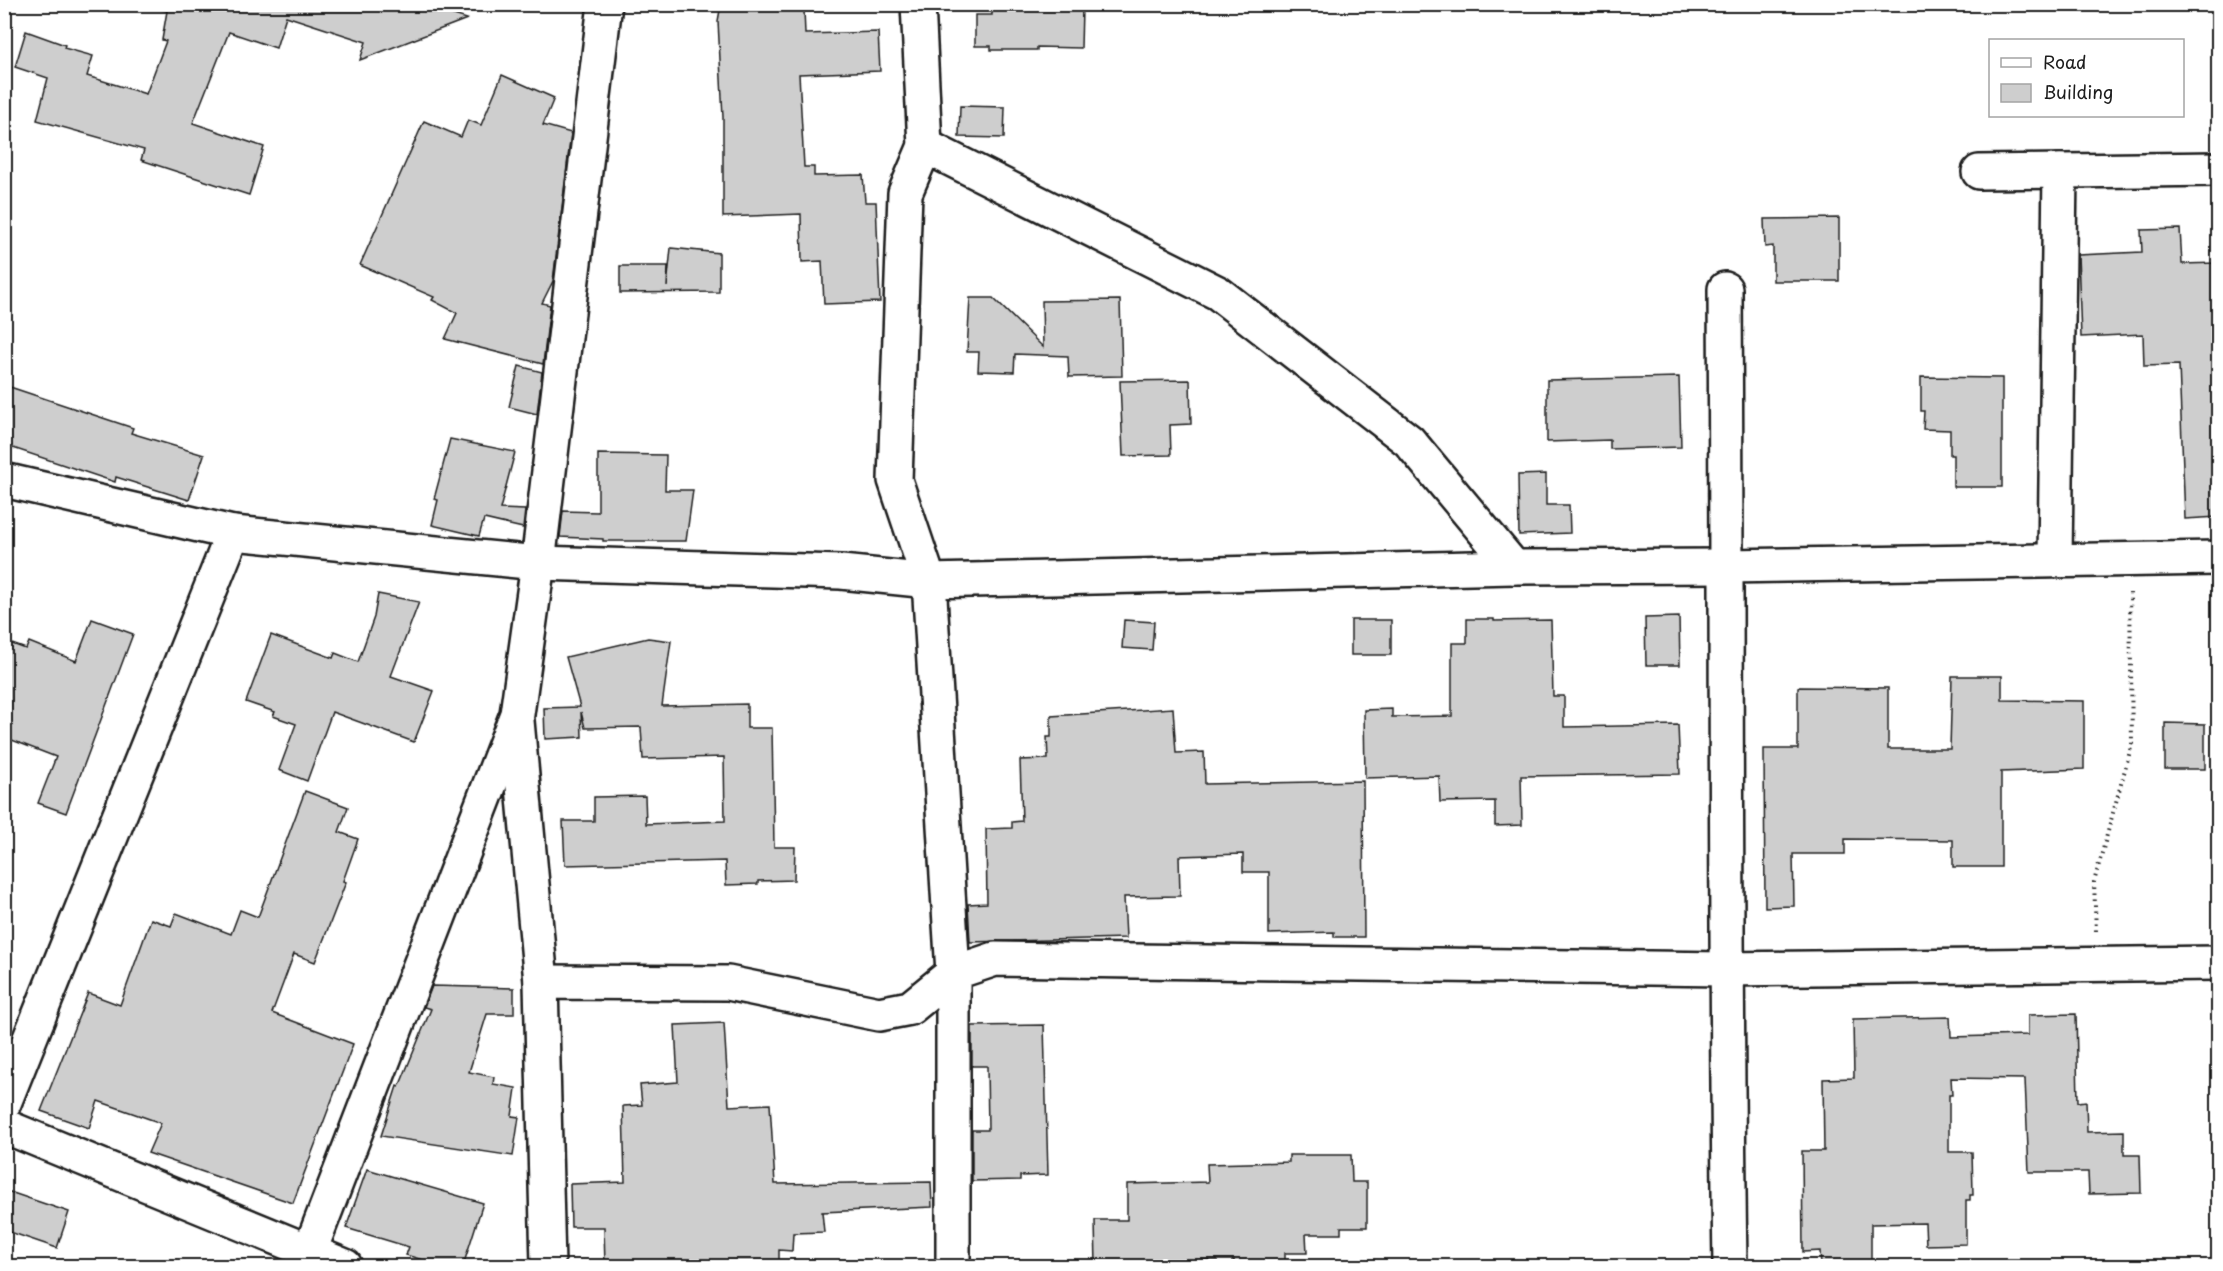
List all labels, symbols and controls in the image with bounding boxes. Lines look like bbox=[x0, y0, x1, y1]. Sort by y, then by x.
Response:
legend bbox=[1989, 39, 2184, 117]
text: Road bbox=[2043, 48, 2087, 75]
text: Building bbox=[2043, 78, 2113, 105]

